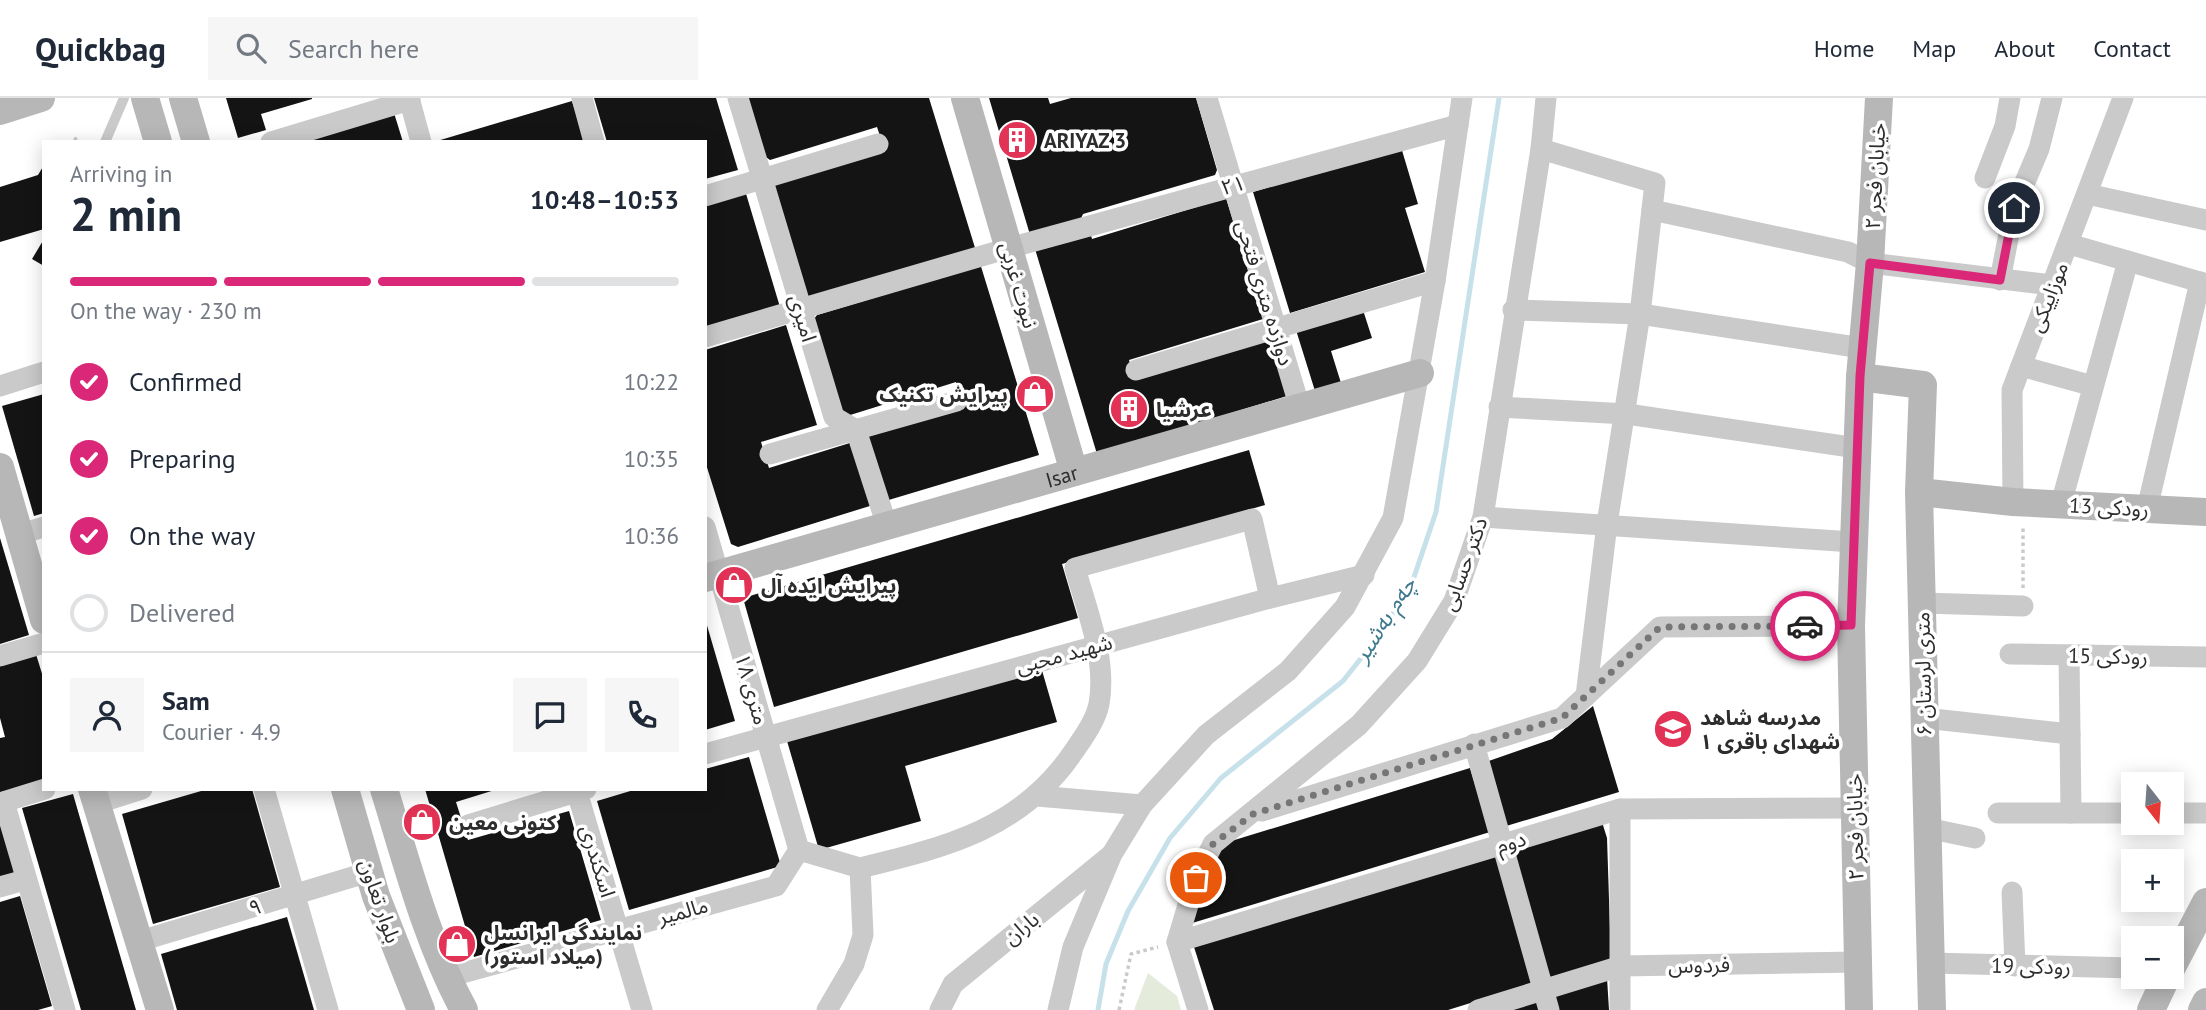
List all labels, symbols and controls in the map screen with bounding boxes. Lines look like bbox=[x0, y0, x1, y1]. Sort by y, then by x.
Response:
search box bbox=[208, 17, 698, 80]
text: Quickbag bbox=[35, 27, 166, 70]
icon: search bbox=[232, 29, 270, 67]
text: Search here bbox=[288, 32, 419, 65]
text: Home bbox=[1814, 33, 1874, 64]
text: Map bbox=[1912, 33, 1956, 64]
text: About bbox=[1994, 33, 2055, 64]
text: Contact bbox=[2093, 33, 2171, 64]
building icon: ARIYAZ 3 bbox=[996, 119, 1038, 161]
street label: خیابان فجر ۲ bbox=[1859, 122, 1891, 230]
place label: ARIYAZ 3 bbox=[1044, 127, 1126, 154]
text: Arriving in bbox=[70, 159, 172, 188]
street label: ۲۱ bbox=[1218, 169, 1248, 201]
pin bbox=[1984, 178, 2044, 238]
text: 10:48–10:53 bbox=[530, 183, 679, 216]
text: 2 min bbox=[70, 184, 182, 244]
icon: home bbox=[1995, 189, 2033, 227]
street label: دوازده متری فتحی bbox=[1230, 217, 1300, 369]
street label: نبوت غربی bbox=[994, 239, 1044, 331]
street label: موزاییکی bbox=[2022, 258, 2074, 336]
street label: امیری bbox=[783, 291, 823, 345]
text: On the way · 230 m bbox=[70, 296, 262, 325]
icon: check bbox=[70, 363, 108, 401]
text: Confirmed bbox=[129, 365, 242, 398]
text: 10:22 bbox=[624, 367, 679, 396]
shop icon: پیرایش تکنیک bbox=[1014, 373, 1056, 415]
place label: پیرایش تکنیک bbox=[879, 381, 1008, 408]
building icon: عرشیا bbox=[1108, 388, 1150, 430]
place label: عرشیا bbox=[1156, 396, 1212, 423]
icon: check bbox=[70, 440, 108, 478]
text: Preparing bbox=[129, 442, 236, 475]
text: 10:35 bbox=[624, 444, 679, 473]
street label: Isar bbox=[1042, 458, 1081, 493]
street label: رودکی 13 bbox=[2068, 491, 2150, 523]
street label: دکتر حسابی bbox=[1435, 513, 1493, 615]
icon: check bbox=[70, 517, 108, 555]
text: On the way bbox=[129, 519, 255, 552]
text: 10:36 bbox=[624, 521, 679, 550]
shop icon: پیرایش ایده آل bbox=[713, 564, 755, 606]
water label: چەم بەشیر bbox=[1345, 571, 1426, 671]
place label: پیرایش ایده آل bbox=[761, 572, 897, 599]
courier bbox=[1770, 591, 1840, 661]
text: Delivered bbox=[129, 596, 235, 629]
icon: car bbox=[1786, 607, 1824, 645]
street label: ۶ متری لرستان bbox=[1908, 612, 1938, 736]
street label: شهید محبی bbox=[1013, 628, 1115, 680]
street label: رودکی 15 bbox=[2068, 642, 2148, 670]
street label: ۱۸ متری bbox=[729, 650, 775, 728]
button: person bbox=[70, 678, 144, 752]
button: chat bbox=[513, 678, 587, 752]
button: phone bbox=[605, 678, 679, 752]
text: Sam bbox=[162, 684, 210, 717]
place label: مدرسه شاهد شهدای باقری ۱ bbox=[1700, 704, 1840, 755]
school or university icon: مدرسه شاهد شهدای باقری ۱ bbox=[1652, 708, 1694, 750]
text: Courier · 4.9 bbox=[162, 717, 281, 746]
north arrow bbox=[2121, 772, 2184, 835]
map controls bbox=[2121, 772, 2184, 989]
street label: خیابان فجر ۲ bbox=[1841, 773, 1869, 881]
shop icon: کتونی معین bbox=[401, 801, 443, 843]
place label: کتونی معین bbox=[449, 809, 557, 836]
street label: اسکندری bbox=[574, 822, 622, 900]
street label: دوم bbox=[1493, 825, 1530, 862]
pin bbox=[1166, 848, 1226, 908]
button: + bbox=[2121, 849, 2184, 912]
street label: بلوار تعاون bbox=[353, 855, 407, 947]
icon: bag bbox=[1177, 859, 1215, 897]
street label: مالمیر bbox=[654, 891, 711, 931]
street label: ۹ bbox=[246, 892, 264, 922]
street label: باران bbox=[998, 905, 1044, 951]
place label: نمایندگی ایرانسل (میلاد استور) bbox=[484, 919, 642, 970]
shop icon: نمایندگی ایرانسل (میلاد استور) bbox=[436, 923, 478, 965]
button: − bbox=[2121, 926, 2184, 989]
street label: فردوس bbox=[1668, 951, 1730, 979]
street label: رودکی 19 bbox=[1991, 952, 2071, 980]

